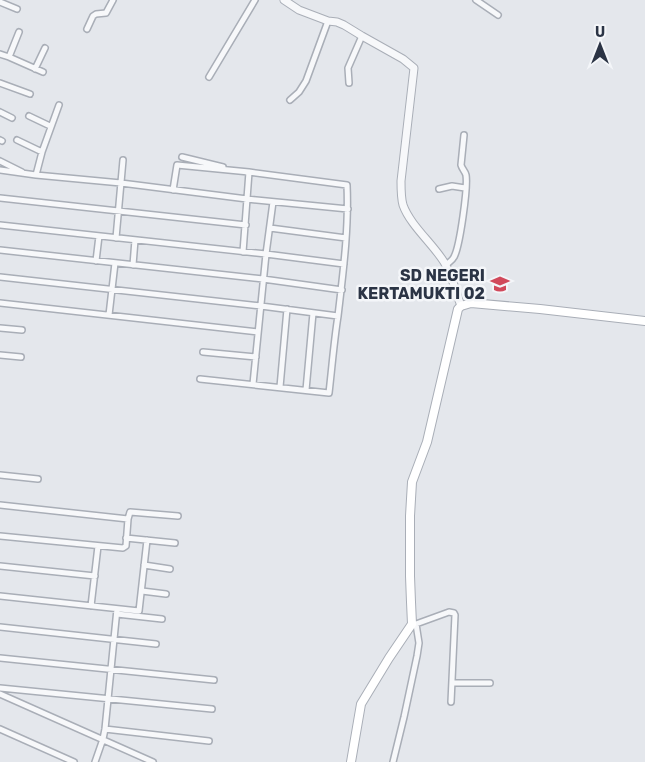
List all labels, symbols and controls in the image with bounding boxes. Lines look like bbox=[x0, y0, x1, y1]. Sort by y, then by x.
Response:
north arrow bbox=[575, 20, 625, 70]
text: U bbox=[595, 24, 605, 41]
place label: SD NEGERI KERTAMUKTI 02 bbox=[357, 266, 485, 303]
school or university icon: SD NEGERI KERTAMUKTI 02 bbox=[489, 273, 511, 295]

